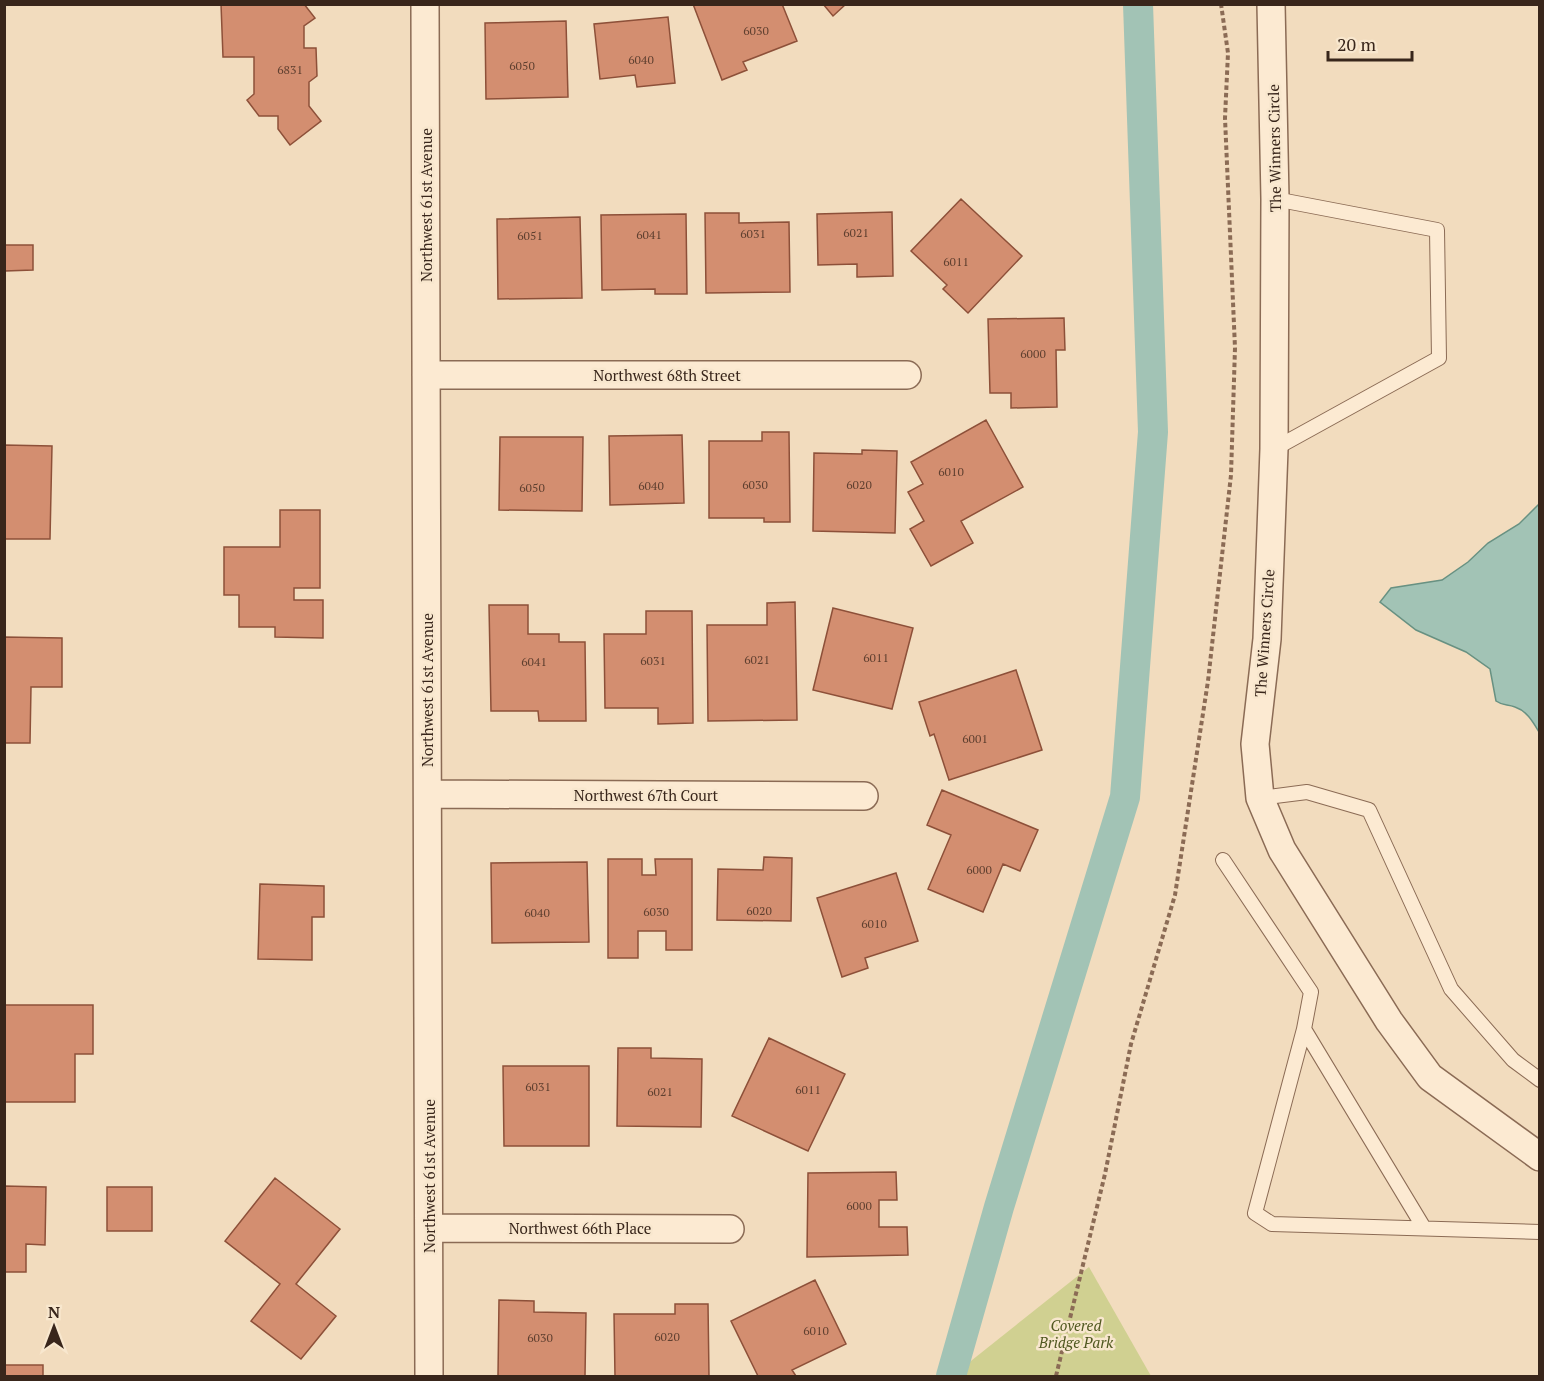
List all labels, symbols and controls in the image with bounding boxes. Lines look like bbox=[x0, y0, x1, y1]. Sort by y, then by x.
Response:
house number: 6030 bbox=[743, 23, 769, 38]
scale bar bbox=[1328, 24, 1412, 62]
text: 20 m bbox=[1337, 32, 1377, 56]
house number: 6040 bbox=[628, 52, 654, 67]
house number: 6050 bbox=[509, 58, 535, 73]
house number: 6831 bbox=[277, 62, 303, 77]
street label: The Winners Circle bbox=[1263, 84, 1285, 212]
street label: Northwest 61st Avenue bbox=[416, 128, 436, 282]
house number: 6021 bbox=[843, 225, 869, 240]
house number: 6031 bbox=[740, 226, 766, 241]
house number: 6041 bbox=[636, 227, 662, 242]
house number: 6051 bbox=[517, 228, 543, 243]
house number: 6011 bbox=[943, 254, 969, 269]
house number: 6000 bbox=[1020, 346, 1046, 361]
street label: Northwest 68th Street bbox=[593, 365, 741, 385]
house number: 6010 bbox=[938, 464, 964, 479]
house number: 6030 bbox=[742, 477, 768, 492]
house number: 6020 bbox=[846, 477, 872, 492]
house number: 6040 bbox=[638, 478, 664, 493]
house number: 6050 bbox=[519, 480, 545, 495]
street label: The Winners Circle bbox=[1250, 568, 1278, 698]
street label: Northwest 61st Avenue bbox=[417, 613, 437, 767]
house number: 6011 bbox=[863, 650, 889, 665]
house number: 6021 bbox=[744, 652, 770, 667]
house number: 6031 bbox=[640, 653, 666, 668]
house number: 6041 bbox=[521, 654, 547, 669]
house number: 6001 bbox=[962, 731, 988, 746]
street label: Northwest 67th Court bbox=[574, 785, 719, 805]
house number: 6000 bbox=[966, 862, 992, 877]
house number: 6020 bbox=[746, 903, 772, 918]
house number: 6030 bbox=[643, 904, 669, 919]
house number: 6040 bbox=[524, 905, 550, 920]
house number: 6010 bbox=[861, 916, 887, 931]
house number: 6031 bbox=[525, 1079, 551, 1094]
house number: 6011 bbox=[795, 1082, 821, 1097]
house number: 6021 bbox=[647, 1084, 673, 1099]
street label: Northwest 61st Avenue bbox=[419, 1099, 439, 1253]
house number: 6000 bbox=[846, 1198, 872, 1213]
street label: Northwest 66th Place bbox=[509, 1218, 651, 1238]
north arrow bbox=[24, 1297, 84, 1357]
text: N bbox=[48, 1301, 60, 1323]
park label: Covered Bridge Park bbox=[1038, 1315, 1114, 1352]
house number: 6010 bbox=[803, 1323, 829, 1338]
house number: 6020 bbox=[654, 1329, 680, 1344]
house number: 6030 bbox=[527, 1330, 553, 1345]

